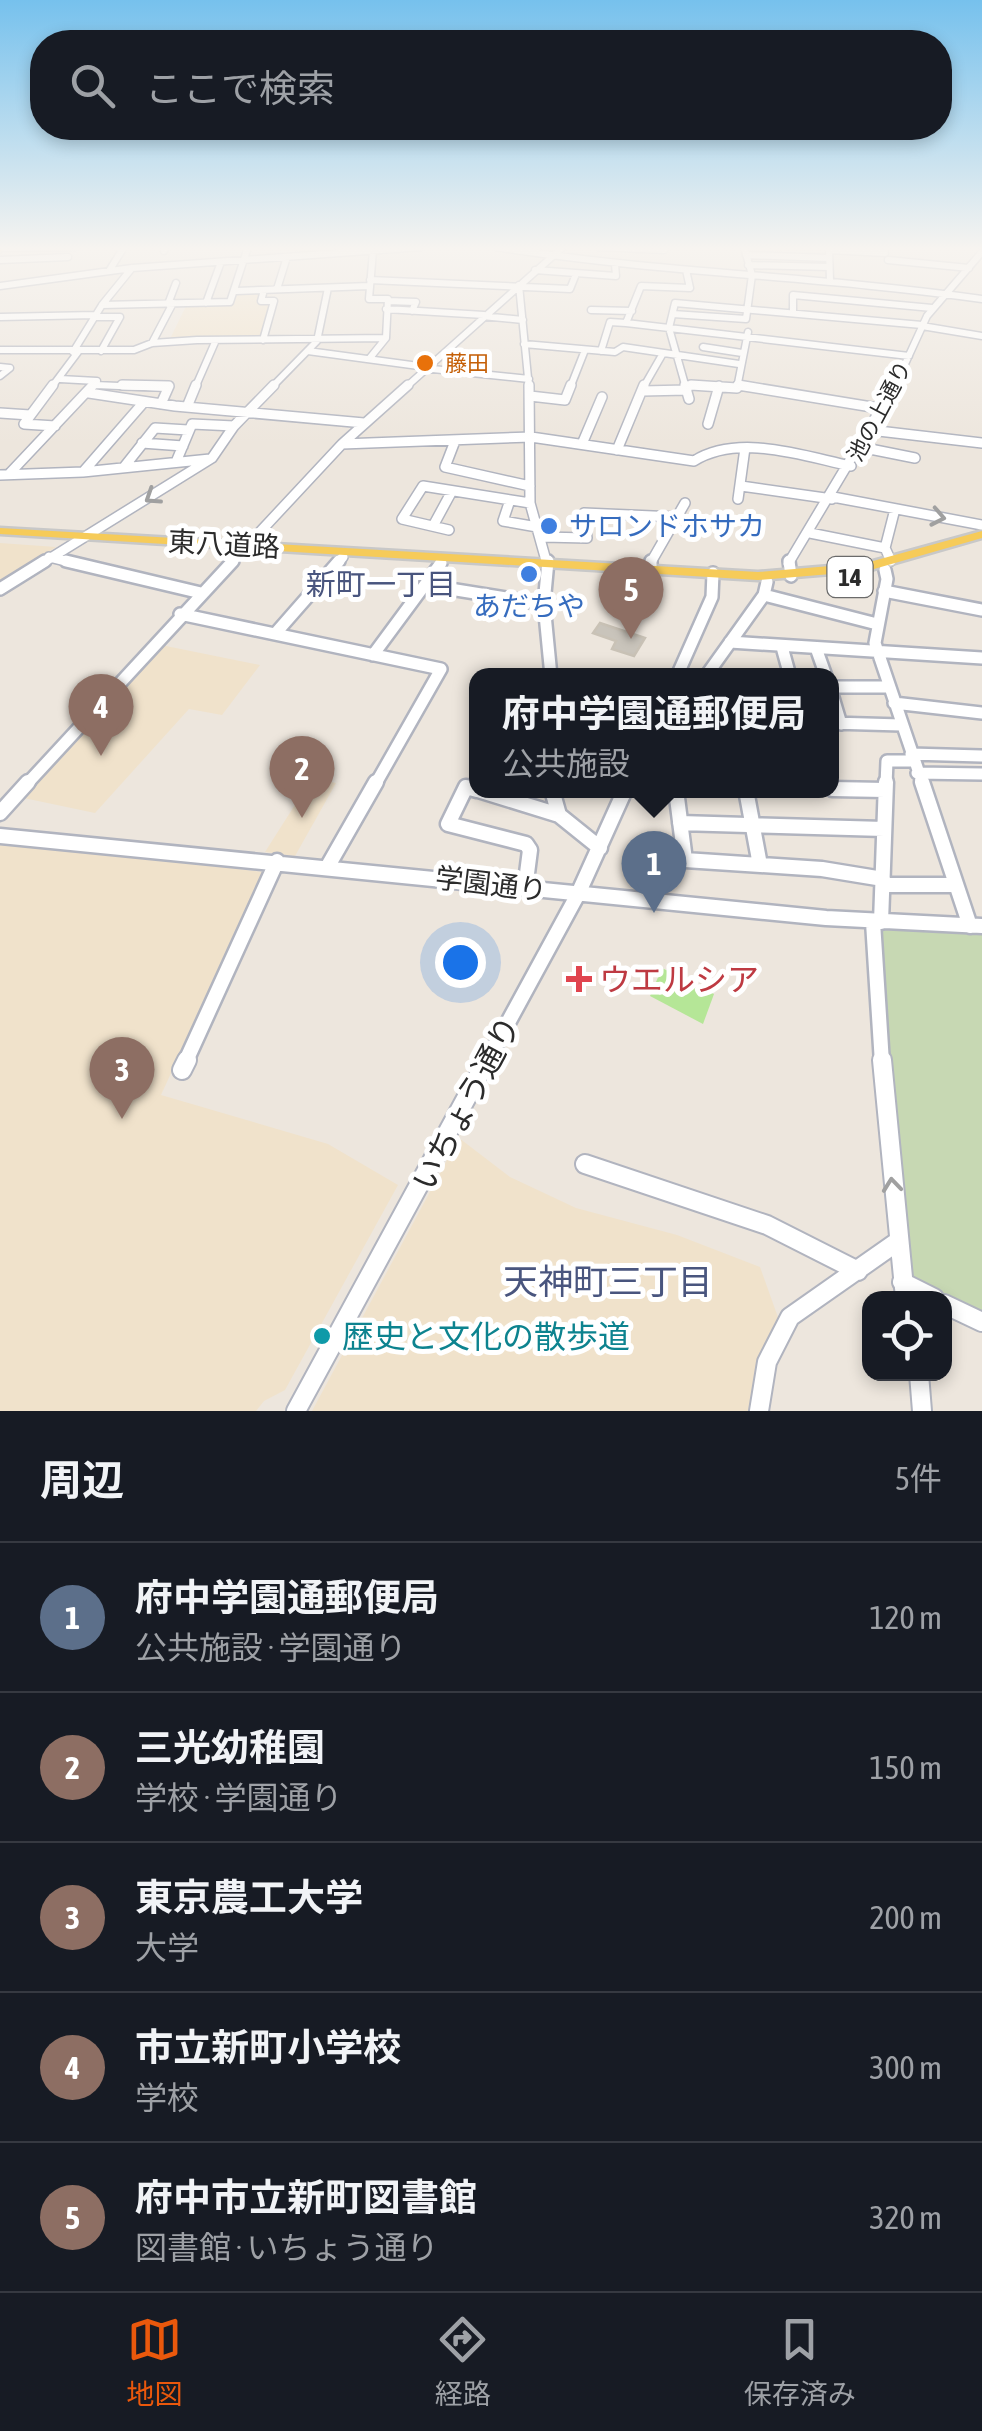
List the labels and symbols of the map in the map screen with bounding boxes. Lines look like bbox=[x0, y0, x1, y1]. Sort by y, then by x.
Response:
place label: 藤田 bbox=[445, 350, 489, 376]
marker: 藤田 bbox=[414, 352, 436, 374]
street label: 池の上通り bbox=[842, 356, 916, 466]
one-way arrow bbox=[144, 484, 162, 503]
one-way arrow bbox=[930, 506, 947, 527]
place label: サロンドホサカ bbox=[569, 510, 765, 542]
marker: サロンドホサカ bbox=[538, 515, 560, 537]
street label: 東八道路 bbox=[167, 525, 281, 563]
pin: 5 bbox=[598, 556, 664, 639]
road number: 14 bbox=[828, 557, 872, 597]
marker: あだちや bbox=[518, 563, 540, 585]
district label: 新町一丁目 bbox=[306, 567, 456, 601]
place label: あだちや bbox=[473, 590, 585, 622]
pin: 4 bbox=[68, 674, 134, 756]
pin: 2 bbox=[270, 736, 334, 818]
pin: 1 bbox=[622, 830, 686, 913]
street label: 学園通り bbox=[433, 861, 549, 907]
your location bbox=[435, 937, 486, 988]
place label: ウエルシア bbox=[599, 961, 759, 998]
marker: ウエルシア bbox=[568, 968, 590, 990]
street label: いちょう通り bbox=[405, 1010, 527, 1196]
pin: 3 bbox=[90, 1036, 154, 1119]
one-way arrow bbox=[881, 1177, 903, 1193]
district label: 天神町三丁目 bbox=[503, 1261, 713, 1301]
place label: 歴史と文化の散歩道 bbox=[342, 1318, 630, 1355]
marker: 歴史と文化の散歩道 bbox=[311, 1325, 333, 1347]

